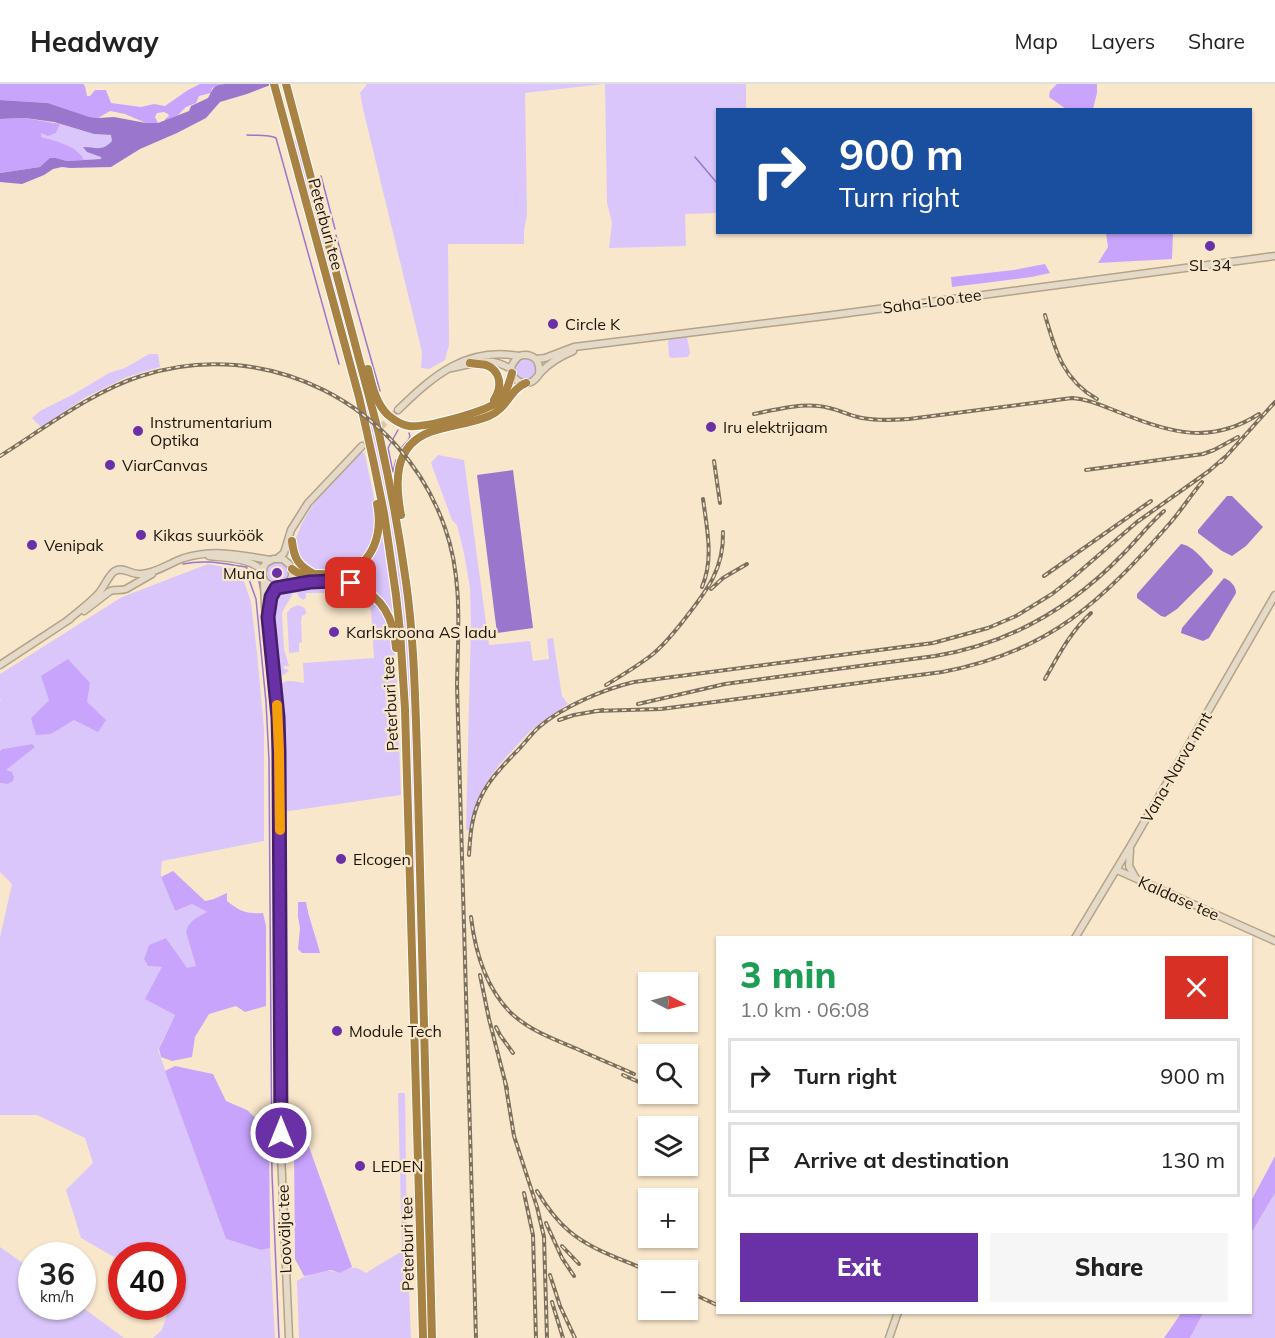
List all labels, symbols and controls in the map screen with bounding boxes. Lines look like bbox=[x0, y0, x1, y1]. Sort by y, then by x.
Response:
text: Headway bbox=[30, 24, 159, 59]
text: Map bbox=[1015, 28, 1058, 54]
text: Layers bbox=[1091, 28, 1155, 54]
text: Share bbox=[1188, 28, 1245, 54]
text: 900 m bbox=[839, 128, 964, 181]
icon: right bbox=[740, 132, 818, 210]
street label: Peterburi tee bbox=[304, 176, 348, 272]
text: Turn right bbox=[839, 180, 959, 214]
marker: SL 34 bbox=[1203, 239, 1217, 253]
place label: SL 34 bbox=[1189, 255, 1231, 275]
street label: Saha-Loo tee bbox=[881, 284, 983, 318]
place label: Circle K bbox=[565, 314, 621, 334]
marker: Circle K bbox=[546, 317, 560, 331]
place label: Instrumentarium Optika bbox=[150, 412, 272, 450]
place label: Iru elektrijaam bbox=[723, 417, 828, 437]
marker: Iru elektrijaam bbox=[704, 420, 718, 434]
marker: Instrumentarium Optika bbox=[131, 424, 145, 438]
place label: ViarCanvas bbox=[122, 455, 208, 475]
marker: ViarCanvas bbox=[103, 458, 117, 472]
place label: Kikas suurköök bbox=[153, 525, 264, 545]
marker: Kikas suurköök bbox=[134, 528, 148, 542]
place label: Venipak bbox=[44, 535, 104, 555]
marker: Venipak bbox=[25, 538, 39, 552]
pin bbox=[325, 557, 376, 608]
place label: Muna bbox=[223, 563, 265, 583]
marker: Muna bbox=[270, 566, 284, 580]
icon: arrive bbox=[334, 566, 367, 599]
place label: Karlskroona AS ladu bbox=[346, 622, 497, 642]
marker: Karlskroona AS ladu bbox=[327, 625, 341, 639]
street label: Peterburi tee bbox=[378, 656, 402, 752]
street label: Vana-Narva mnt bbox=[1136, 708, 1216, 826]
place label: Elcogen bbox=[353, 849, 411, 869]
marker: Elcogen bbox=[334, 852, 348, 866]
street label: Kaldase tee bbox=[1135, 871, 1223, 925]
text: 3 min bbox=[740, 952, 836, 997]
button: close bbox=[1165, 956, 1228, 1019]
north arrow bbox=[638, 972, 698, 1032]
map controls bbox=[638, 972, 698, 1320]
text: 1.0 km · 06:08 bbox=[740, 997, 869, 1022]
place label: Module Tech bbox=[349, 1021, 442, 1041]
marker: Module Tech bbox=[330, 1024, 344, 1038]
button: search bbox=[638, 1044, 698, 1104]
icon: right bbox=[743, 1059, 776, 1092]
text: Turn right bbox=[794, 1062, 897, 1090]
text: 900 m bbox=[1160, 1062, 1225, 1090]
position arrow bbox=[249, 1101, 313, 1165]
button: layers bbox=[638, 1116, 698, 1176]
icon: arrive bbox=[743, 1143, 776, 1176]
text: Arrive at destination bbox=[794, 1146, 1009, 1174]
text: 130 m bbox=[1160, 1146, 1225, 1174]
place label: LEDEN bbox=[372, 1156, 423, 1176]
marker: LEDEN bbox=[353, 1159, 367, 1173]
street label: Loovälja tee bbox=[272, 1184, 296, 1274]
button: + bbox=[638, 1188, 698, 1248]
street label: Peterburi tee bbox=[396, 1197, 418, 1291]
button: Exit bbox=[740, 1233, 978, 1302]
button: Share bbox=[990, 1233, 1228, 1302]
speed limit sign: 40 bbox=[108, 1242, 186, 1320]
text: 36 bbox=[39, 1255, 75, 1293]
button: − bbox=[638, 1260, 698, 1320]
text: km/h bbox=[40, 1287, 74, 1306]

